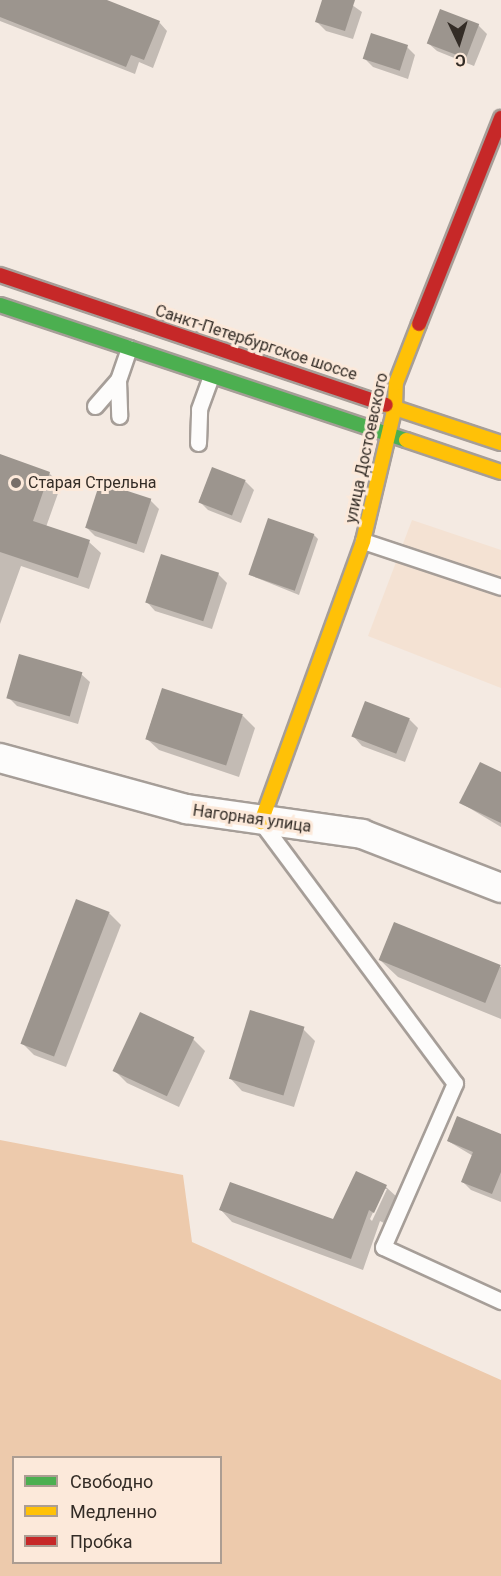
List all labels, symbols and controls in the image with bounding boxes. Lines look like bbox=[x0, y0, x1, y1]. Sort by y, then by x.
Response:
north arrow bbox=[429, 12, 489, 72]
text: С bbox=[454, 51, 466, 70]
street label: Санкт-Петербургское шоссе bbox=[153, 301, 359, 385]
street label: улица Достоевского bbox=[342, 371, 392, 525]
place label: Старая Стрельна bbox=[28, 473, 157, 493]
marker: Старая Стрельна bbox=[9, 476, 23, 490]
street label: Нагорная улица bbox=[192, 801, 312, 837]
legend bbox=[12, 1456, 222, 1564]
text: Свободно bbox=[70, 1471, 153, 1492]
text: Медленно bbox=[70, 1501, 157, 1522]
text: Пробка bbox=[70, 1531, 133, 1552]

